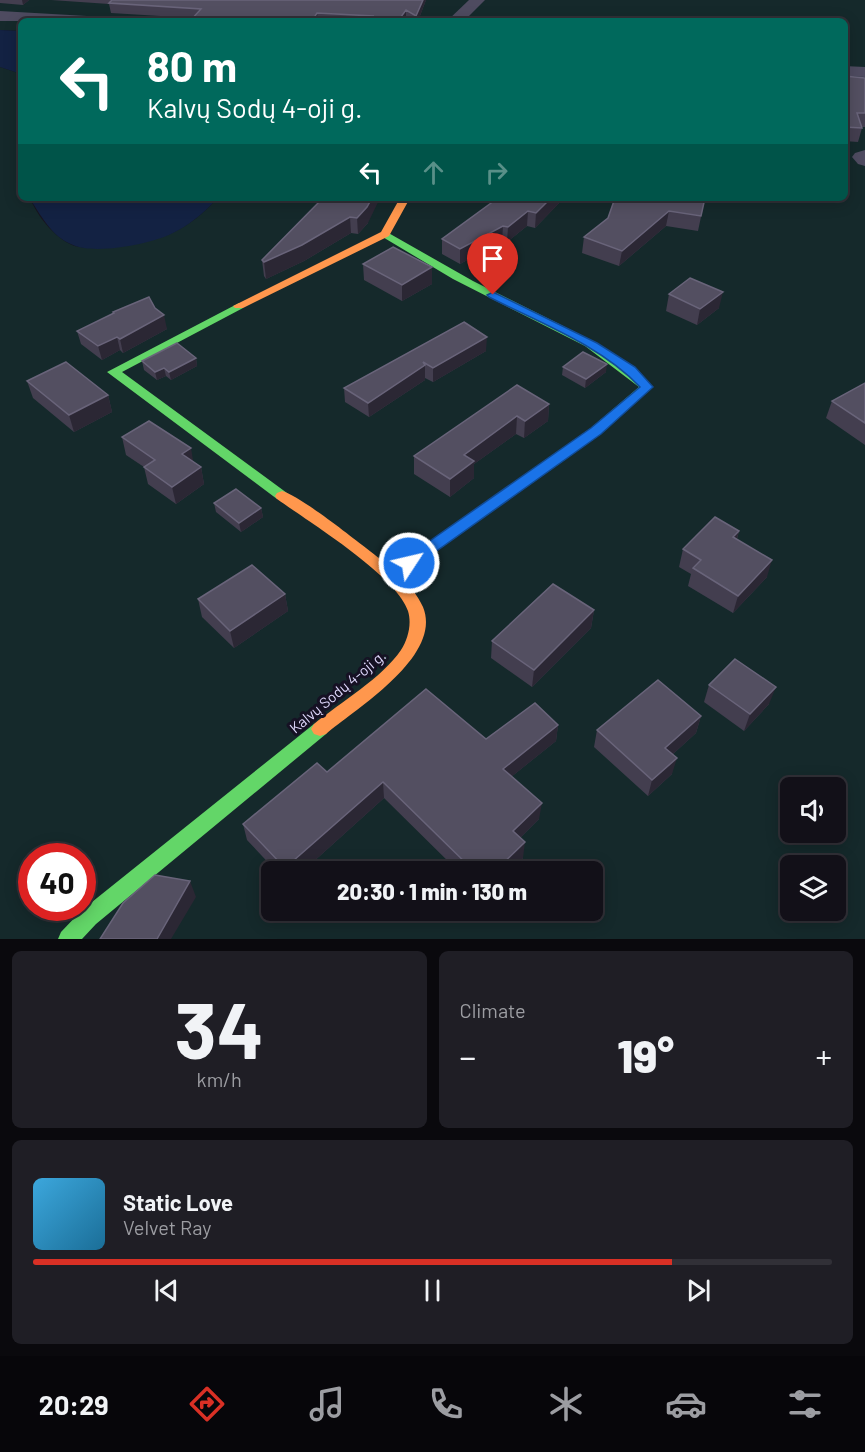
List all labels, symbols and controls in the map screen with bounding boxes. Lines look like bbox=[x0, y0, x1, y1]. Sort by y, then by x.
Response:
text: 80 m bbox=[147, 40, 237, 90]
icon: left bbox=[48, 42, 126, 120]
text: Kalvų Sodų 4-oji g. bbox=[147, 91, 363, 123]
icon: left bbox=[354, 156, 387, 189]
icon: ahead bbox=[417, 156, 450, 189]
icon: right bbox=[480, 156, 513, 189]
pin bbox=[467, 233, 518, 295]
icon: arrive bbox=[476, 242, 509, 275]
position arrow bbox=[377, 531, 441, 595]
street label: Kalvų Sodų 4-oji g. bbox=[286, 646, 389, 737]
map controls bbox=[780, 777, 846, 921]
button: sound bbox=[780, 777, 846, 843]
speed limit sign: 40 bbox=[18, 843, 96, 921]
button: layers bbox=[780, 855, 846, 921]
text: 20:30 · 1 min · 130 m bbox=[337, 878, 527, 904]
text: 34 bbox=[175, 981, 264, 1075]
text: Climate bbox=[460, 998, 526, 1022]
text: 19° bbox=[617, 1028, 674, 1082]
text: − bbox=[460, 1036, 476, 1076]
text: + bbox=[816, 1036, 832, 1076]
text: km/h bbox=[197, 1067, 242, 1091]
text: Static Love bbox=[123, 1189, 233, 1215]
text: Velvet Ray bbox=[123, 1215, 212, 1239]
icon: previous bbox=[150, 1274, 183, 1307]
icon: pause bbox=[416, 1274, 449, 1307]
icon: next bbox=[682, 1274, 715, 1307]
icon: directions bbox=[186, 1383, 228, 1425]
icon: music bbox=[306, 1383, 348, 1425]
icon: phone bbox=[425, 1383, 467, 1425]
icon: climate bbox=[545, 1383, 587, 1425]
icon: car bbox=[665, 1383, 707, 1425]
icon: filters bbox=[784, 1383, 826, 1425]
text: 20:29 bbox=[39, 1388, 109, 1420]

